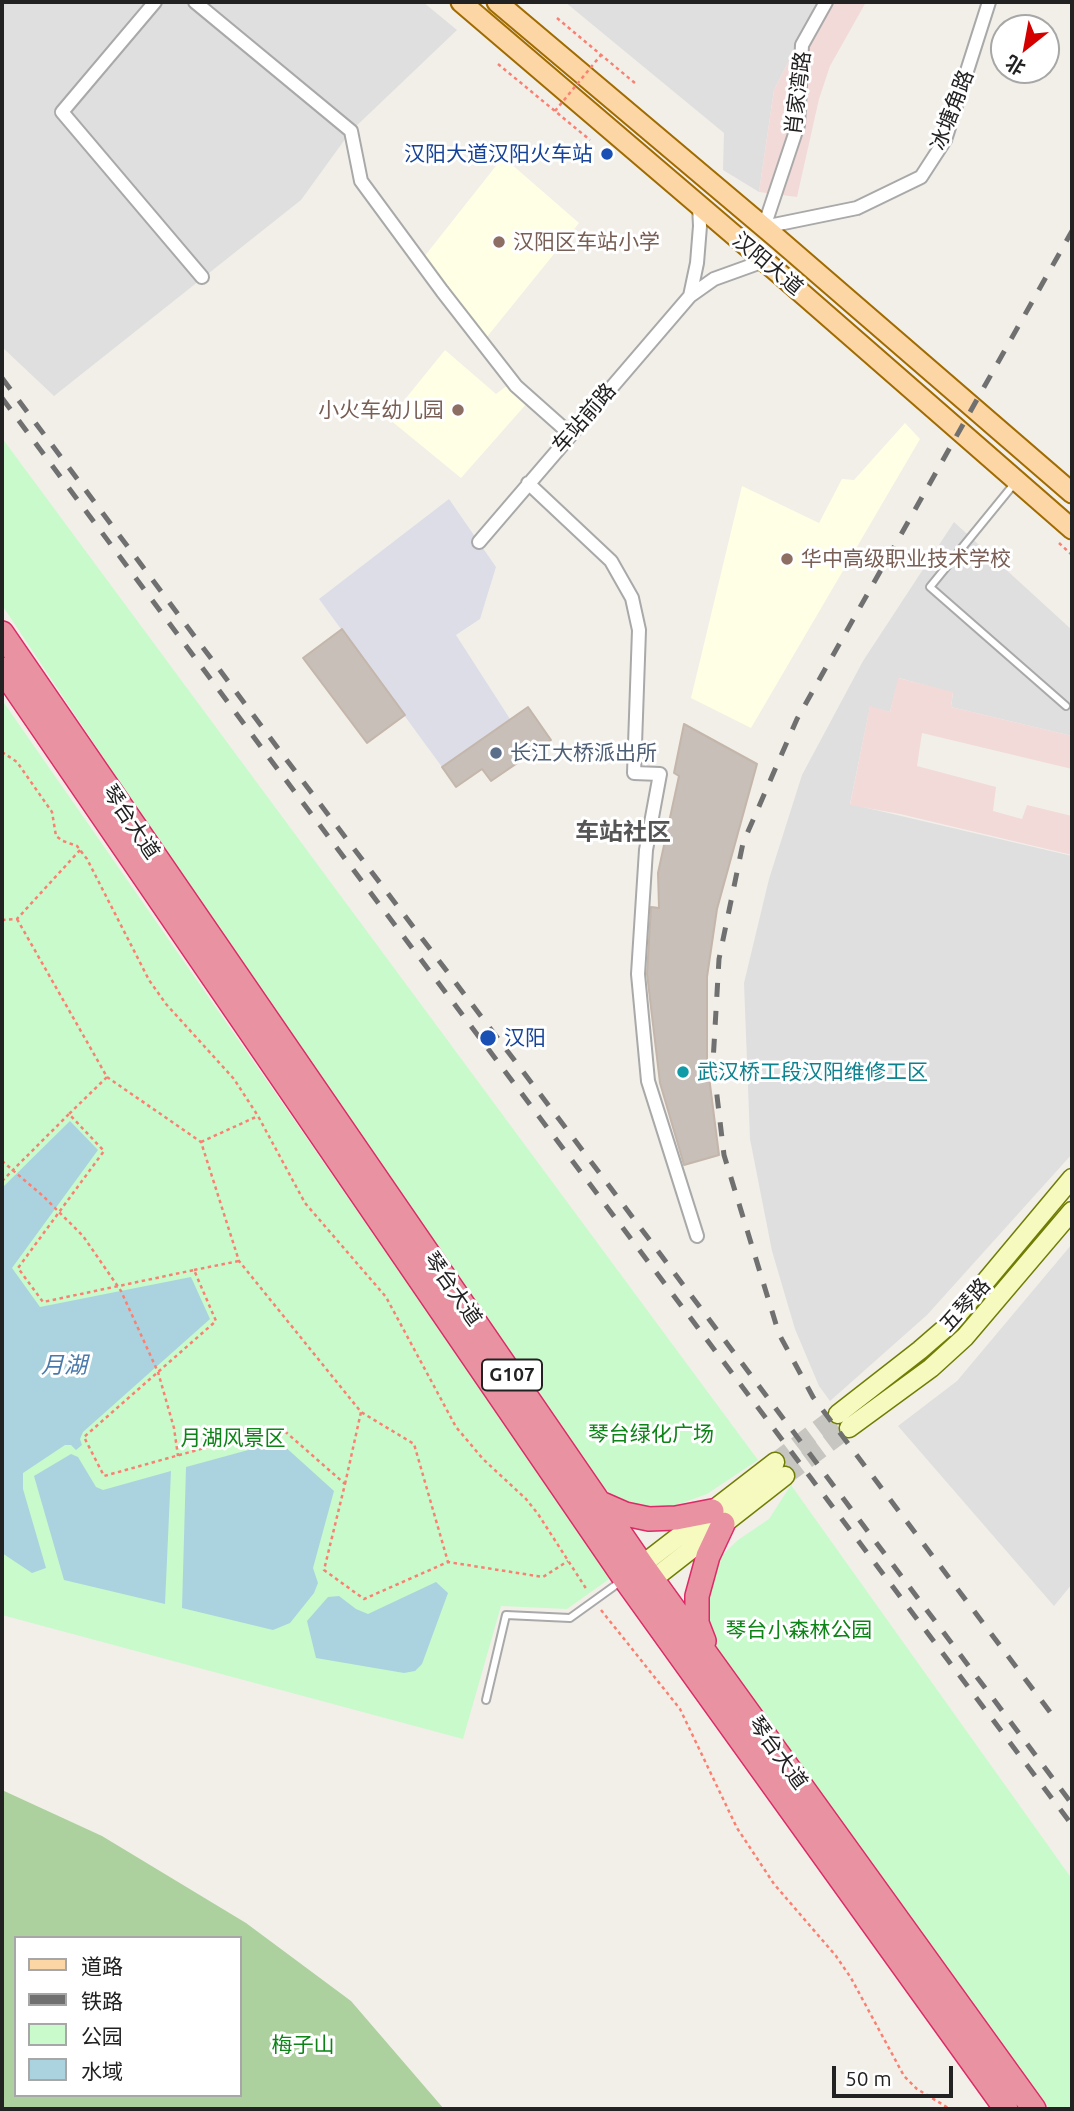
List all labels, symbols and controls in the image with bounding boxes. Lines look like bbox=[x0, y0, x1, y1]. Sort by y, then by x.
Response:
north arrow bbox=[990, 14, 1060, 84]
street label: 肖家湾路 bbox=[780, 50, 816, 136]
text: 北 bbox=[1001, 51, 1029, 80]
street label: 冰塘角路 bbox=[925, 66, 979, 154]
place label: 汉阳大道汉阳火车站 bbox=[404, 141, 593, 167]
marker: 汉阳大道汉阳火车站 bbox=[599, 146, 615, 162]
street label: 汉阳大道 bbox=[728, 227, 808, 301]
place label: 汉阳区车站小学 bbox=[513, 229, 660, 255]
marker: 汉阳区车站小学 bbox=[491, 234, 507, 250]
street label: 车站前路 bbox=[547, 378, 621, 458]
place label: 小火车幼儿园 bbox=[318, 397, 444, 423]
marker: 小火车幼儿园 bbox=[450, 402, 466, 418]
place label: 华中高级职业技术学校 bbox=[801, 546, 1011, 572]
marker: 华中高级职业技术学校 bbox=[779, 551, 795, 567]
place label: 长江大桥派出所 bbox=[510, 740, 657, 766]
marker: 长江大桥派出所 bbox=[488, 745, 504, 761]
street label: 琴台大道 bbox=[97, 780, 165, 864]
district label: 车站社区 bbox=[575, 818, 671, 846]
place label: 汉阳 bbox=[504, 1025, 546, 1051]
marker: 汉阳 bbox=[478, 1028, 498, 1048]
place label: 武汉桥工段汉阳维修工区 bbox=[697, 1059, 928, 1085]
marker: 武汉桥工段汉阳维修工区 bbox=[675, 1064, 691, 1080]
street label: 琴台大道 bbox=[419, 1247, 487, 1331]
street label: 五琴路 bbox=[935, 1273, 995, 1337]
water label: 月湖 bbox=[41, 1351, 87, 1379]
road number: G107 bbox=[482, 1359, 542, 1390]
park label: 琴台绿化广场 bbox=[588, 1421, 714, 1447]
park label: 月湖风景区 bbox=[181, 1425, 285, 1451]
park label: 琴台小森林公园 bbox=[726, 1617, 872, 1643]
street label: 琴台大道 bbox=[743, 1712, 813, 1794]
legend bbox=[14, 1936, 242, 2097]
text: 道路 bbox=[81, 1954, 123, 1978]
text: 铁路 bbox=[81, 1989, 123, 2013]
text: 公园 bbox=[81, 2024, 123, 2048]
park label: 梅子山 bbox=[272, 2032, 334, 2058]
scale bar bbox=[836, 2052, 957, 2096]
text: 水域 bbox=[81, 2059, 123, 2083]
text: 50 m bbox=[845, 2066, 892, 2090]

